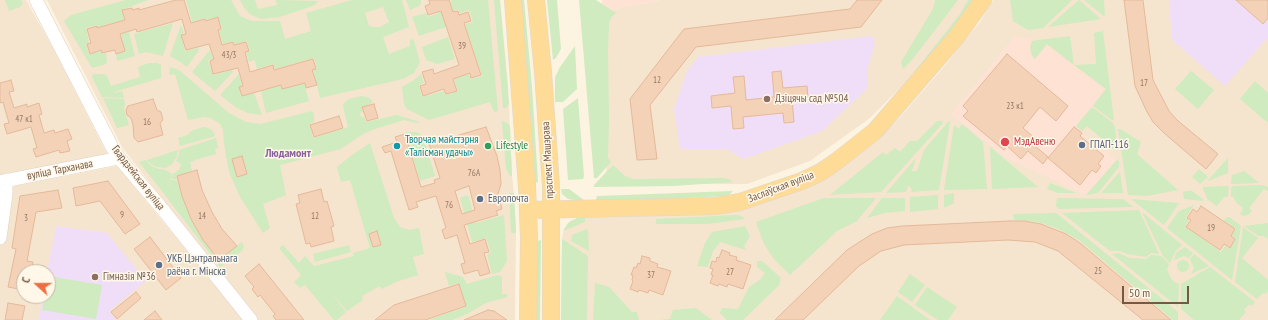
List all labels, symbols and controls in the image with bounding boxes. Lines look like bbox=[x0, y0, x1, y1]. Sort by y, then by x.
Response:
house number: 39 bbox=[458, 41, 466, 51]
house number: 43/3 bbox=[222, 50, 236, 60]
house number: 12 bbox=[653, 75, 661, 85]
house number: 17 bbox=[1140, 78, 1148, 88]
place label: Дзіцячы сад №504 bbox=[775, 92, 848, 106]
marker: Дзіцячы сад №504 bbox=[762, 94, 772, 104]
house number: 23 к1 bbox=[1006, 101, 1024, 111]
house number: 47 к1 bbox=[15, 114, 33, 124]
house number: 16 bbox=[143, 117, 151, 127]
street label: праспект Машэрава bbox=[539, 121, 557, 199]
place label: Творчая майстэрня «Талісман удачы» bbox=[405, 133, 478, 159]
place label: МэдАвеню bbox=[1014, 135, 1055, 149]
marker: МэдАвеню bbox=[999, 136, 1011, 148]
place label: ГПАП-116 bbox=[1090, 138, 1129, 152]
place label: Lifestyle bbox=[496, 139, 528, 153]
marker: ГПАП-116 bbox=[1077, 140, 1087, 150]
marker: Творчая майстэрня «Талісман удачы» bbox=[392, 141, 402, 151]
marker: Lifestyle bbox=[483, 141, 493, 151]
street label: Гвардзейская вуліца bbox=[109, 143, 167, 213]
district label: Людамонт bbox=[265, 147, 311, 161]
street label: вуліца Тарханава bbox=[26, 157, 94, 183]
house number: 76А bbox=[468, 168, 480, 178]
street label: Заслаўская вуліца bbox=[746, 168, 816, 206]
place label: Европочта bbox=[488, 192, 528, 206]
marker: Европочта bbox=[475, 194, 485, 204]
house number: 76 bbox=[445, 200, 453, 210]
house number: 9 bbox=[120, 210, 124, 220]
house number: 14 bbox=[198, 211, 206, 221]
house number: 12 bbox=[311, 211, 319, 221]
house number: 3 bbox=[24, 213, 28, 223]
house number: 19 bbox=[1207, 223, 1215, 233]
place label: УКБ Цэнтральнага раёна г. Мінска bbox=[167, 252, 238, 278]
marker: УКБ Цэнтральнага раёна г. Мінска bbox=[154, 260, 164, 270]
north arrow bbox=[16, 264, 56, 304]
house number: 25 bbox=[1094, 266, 1102, 276]
house number: 27 bbox=[726, 267, 734, 277]
place label: Гімназія №36 bbox=[103, 270, 156, 284]
house number: 37 bbox=[647, 270, 655, 280]
marker: Гімназія №36 bbox=[90, 272, 100, 282]
text: С bbox=[18, 275, 33, 285]
scale bar bbox=[1124, 278, 1191, 304]
text: 50 m bbox=[1129, 285, 1150, 300]

